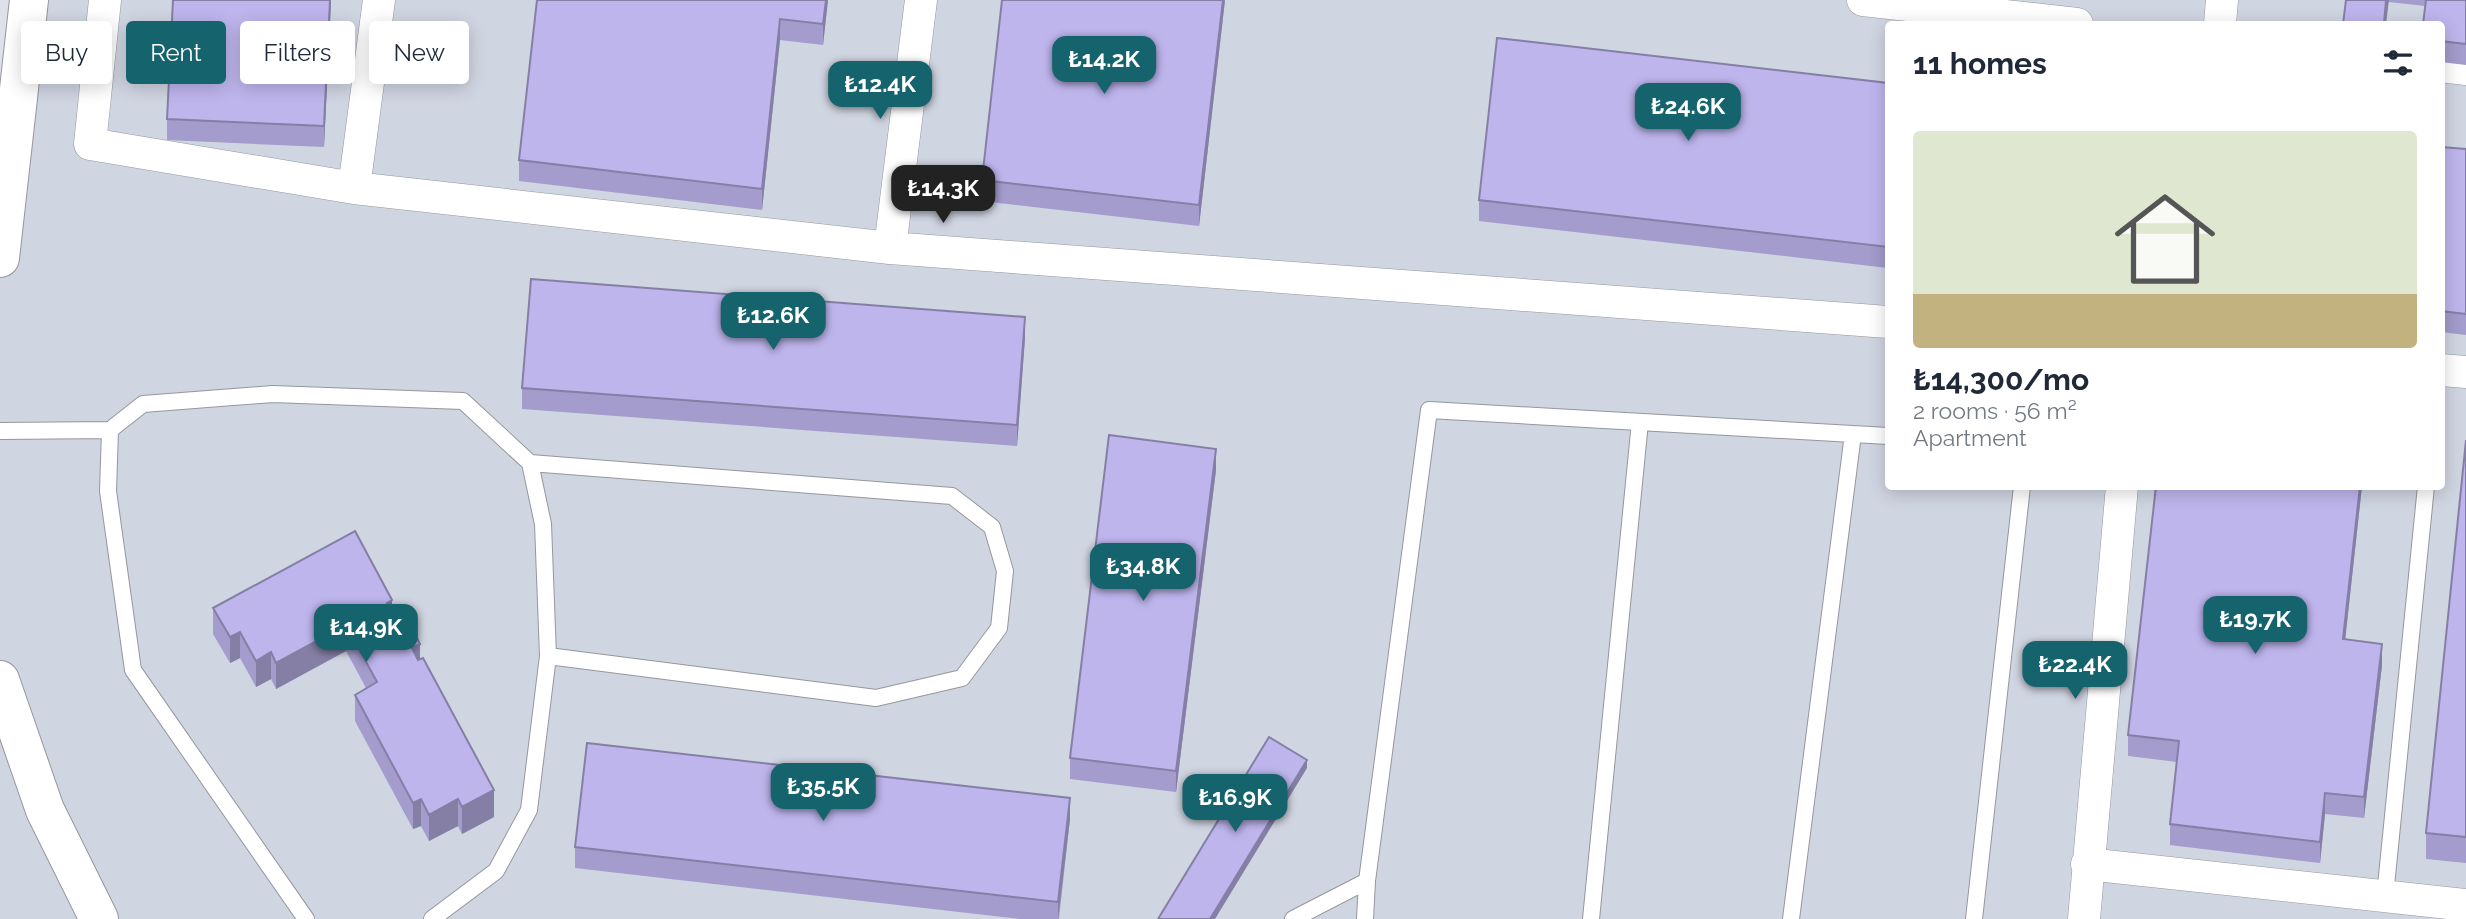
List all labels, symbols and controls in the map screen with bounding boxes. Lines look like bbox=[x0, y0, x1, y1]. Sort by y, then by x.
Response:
chip: Buy bbox=[21, 21, 112, 84]
chip: Rent bbox=[126, 21, 226, 84]
chip: Filters bbox=[240, 21, 355, 84]
chip: New bbox=[369, 21, 469, 84]
pin: ₺14.2K bbox=[1047, 36, 1161, 96]
icon: filters bbox=[2379, 44, 2417, 82]
text: ₺14.2K bbox=[1068, 45, 1140, 72]
text: 11 homes bbox=[1913, 46, 2047, 81]
pin: ₺12.4K bbox=[823, 61, 937, 121]
text: ₺12.4K bbox=[844, 70, 916, 97]
pin: ₺24.6K bbox=[1631, 83, 1745, 143]
text: ₺24.6K bbox=[1651, 92, 1725, 119]
pin: ₺14.3K bbox=[886, 166, 1000, 225]
text: ₺14.3K bbox=[907, 174, 979, 201]
icon: home bbox=[2102, 176, 2228, 302]
pin: ₺12.6K bbox=[716, 292, 830, 352]
text: ₺12.6K bbox=[737, 301, 809, 328]
text: ₺14,300/mo bbox=[1913, 362, 2089, 397]
text: 2 rooms · 56 m² bbox=[1913, 397, 2077, 424]
text: Apartment bbox=[1913, 424, 2027, 451]
pin: ₺34.8K bbox=[1086, 544, 1200, 603]
text: ₺34.8K bbox=[1106, 552, 1180, 579]
pin: ₺19.7K bbox=[2198, 596, 2312, 656]
pin: ₺14.9K bbox=[309, 604, 423, 664]
text: ₺19.7K bbox=[2219, 605, 2291, 632]
text: ₺14.9K bbox=[330, 613, 402, 640]
pin: ₺22.4K bbox=[2018, 642, 2132, 701]
text: ₺22.4K bbox=[2038, 650, 2112, 677]
pin: ₺35.5K bbox=[766, 764, 880, 823]
text: ₺35.5K bbox=[787, 772, 859, 799]
pin: ₺16.9K bbox=[1178, 774, 1292, 834]
text: ₺16.9K bbox=[1198, 783, 1272, 810]

